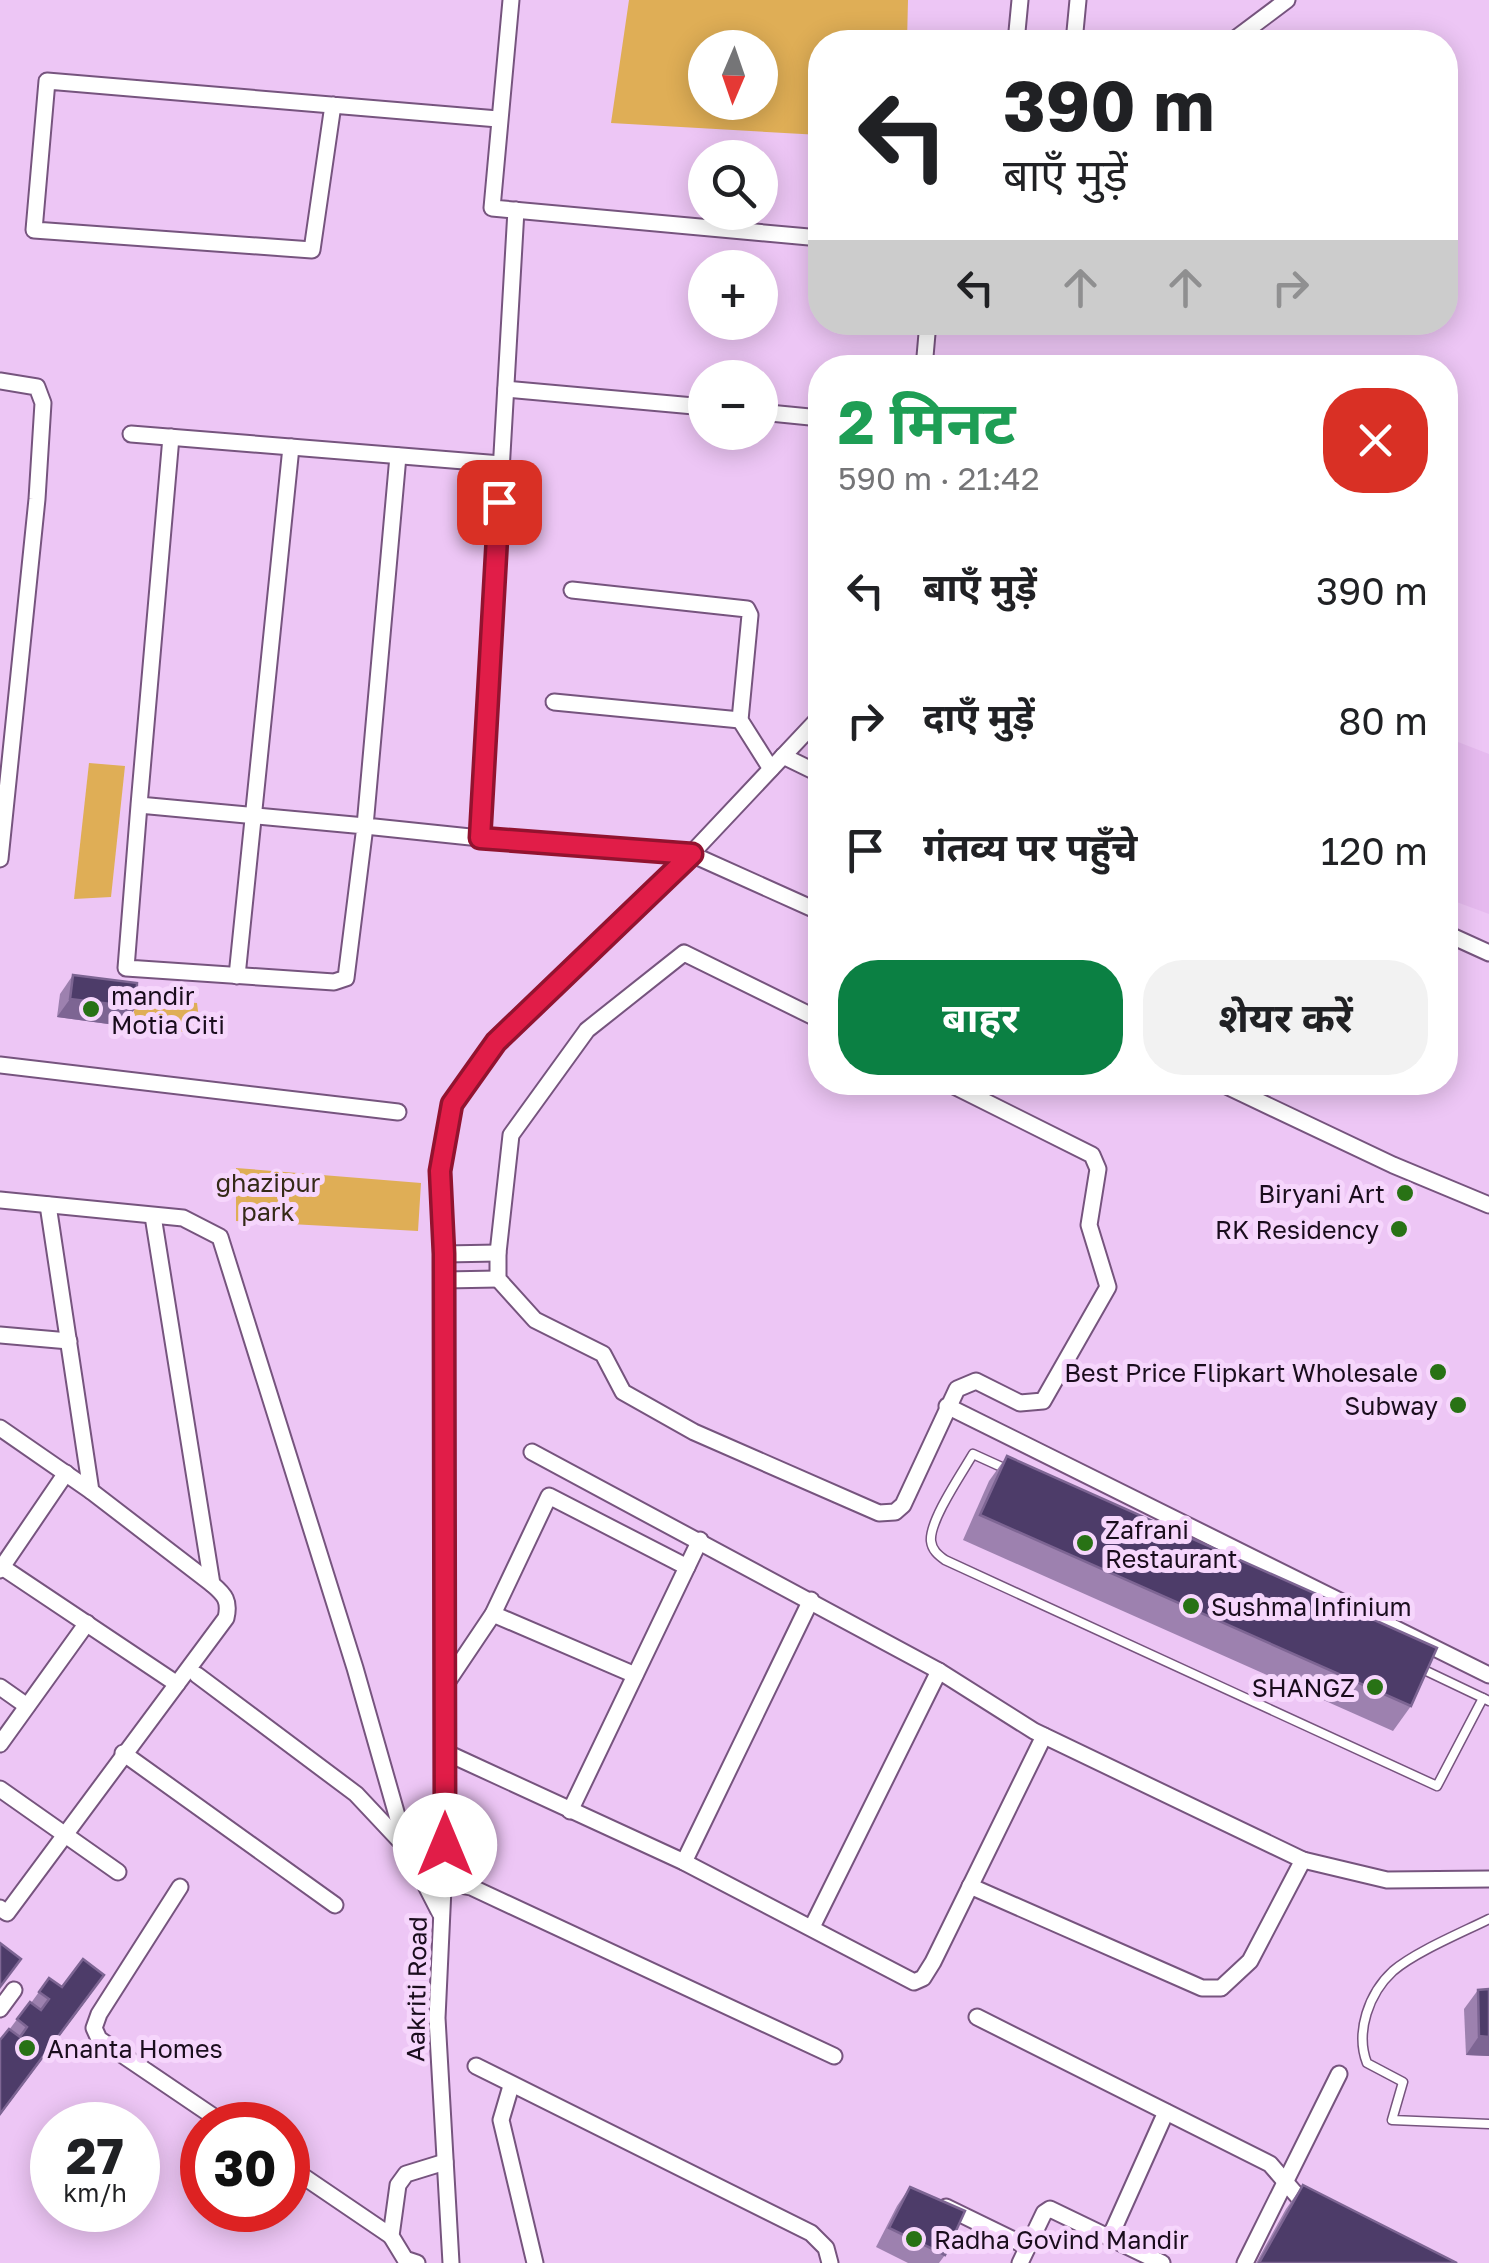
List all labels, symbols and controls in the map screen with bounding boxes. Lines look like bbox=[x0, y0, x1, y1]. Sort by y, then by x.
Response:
north arrow bbox=[688, 30, 778, 120]
map controls bbox=[688, 30, 778, 450]
text: 390 m bbox=[1003, 62, 1214, 146]
icon: left bbox=[838, 70, 968, 200]
button: search bbox=[688, 140, 778, 230]
text: बाएँ मुड़ें bbox=[1003, 147, 1127, 201]
button: + bbox=[688, 250, 778, 340]
icon: left bbox=[948, 260, 1003, 315]
icon: ahead bbox=[1053, 260, 1108, 315]
icon: ahead bbox=[1158, 260, 1213, 315]
icon: right bbox=[1263, 260, 1318, 315]
button: − bbox=[688, 360, 778, 450]
text: 2 मिनट bbox=[838, 385, 1016, 457]
button: close bbox=[1323, 388, 1428, 493]
text: 590 m · 21:42 bbox=[838, 459, 1039, 497]
pin bbox=[457, 460, 542, 545]
icon: arrive bbox=[472, 475, 527, 530]
icon: left bbox=[838, 563, 893, 618]
text: बाएँ मुड़ें bbox=[923, 564, 1037, 609]
text: 390 m bbox=[1316, 568, 1428, 613]
icon: right bbox=[838, 693, 893, 748]
text: दाएँ मुड़ें bbox=[923, 694, 1035, 739]
text: 80 m bbox=[1338, 698, 1428, 743]
icon: arrive bbox=[838, 823, 893, 878]
text: गंतव्य पर पहुँचे bbox=[923, 824, 1137, 869]
text: 120 m bbox=[1321, 828, 1428, 873]
button: बाहर bbox=[838, 960, 1123, 1075]
button: शेयर करें bbox=[1143, 960, 1428, 1075]
place label: mandir Motia Citi bbox=[111, 980, 225, 1040]
marker: mandir Motia Citi bbox=[80, 998, 102, 1020]
park label: ghazipur park bbox=[216, 1167, 321, 1227]
place label: Biryani Art bbox=[1258, 1178, 1385, 1209]
marker: Biryani Art bbox=[1394, 1182, 1416, 1204]
place label: RK Residency bbox=[1215, 1214, 1379, 1245]
marker: RK Residency bbox=[1388, 1218, 1410, 1240]
place label: Best Price Flipkart Wholesale bbox=[1064, 1357, 1418, 1388]
marker: Best Price Flipkart Wholesale bbox=[1427, 1361, 1449, 1383]
place label: Subway bbox=[1344, 1390, 1438, 1421]
marker: Subway bbox=[1447, 1394, 1469, 1416]
place label: Zafrani Restaurant bbox=[1105, 1514, 1238, 1574]
marker: Zafrani Restaurant bbox=[1074, 1532, 1096, 1554]
place label: Sushma Infinium bbox=[1211, 1591, 1412, 1622]
marker: Sushma Infinium bbox=[1180, 1595, 1202, 1617]
place label: SHANGZ bbox=[1252, 1672, 1355, 1703]
marker: SHANGZ bbox=[1364, 1676, 1386, 1698]
position arrow bbox=[393, 1793, 497, 1897]
street label: Aakriti Road bbox=[399, 1916, 433, 2062]
place label: Ananta Homes bbox=[47, 2033, 223, 2064]
marker: Ananta Homes bbox=[16, 2037, 38, 2059]
speed limit sign: 30 bbox=[180, 2102, 310, 2232]
text: 27 bbox=[66, 2125, 124, 2185]
text: km/h bbox=[63, 2177, 127, 2208]
place label: Radha Govind Mandir bbox=[934, 2224, 1189, 2255]
marker: Radha Govind Mandir bbox=[903, 2228, 925, 2250]

